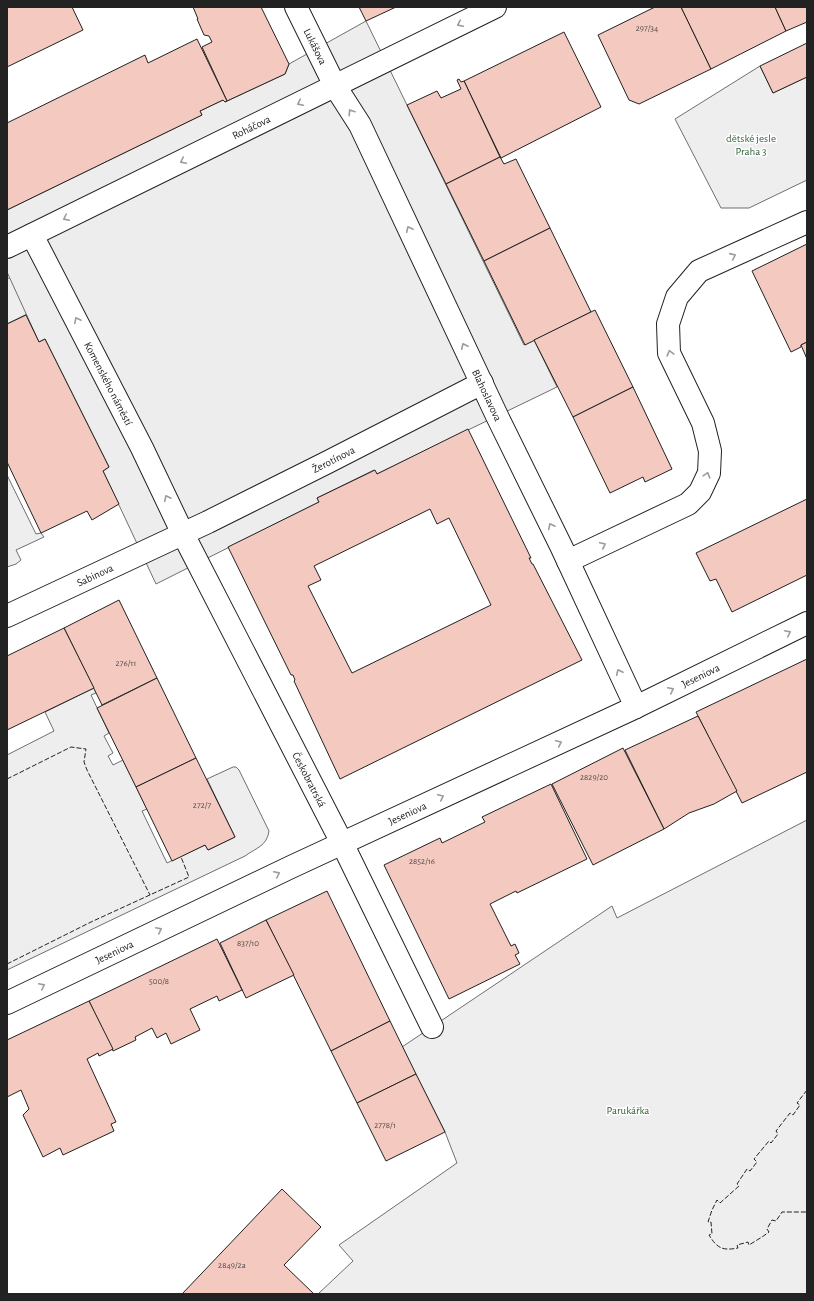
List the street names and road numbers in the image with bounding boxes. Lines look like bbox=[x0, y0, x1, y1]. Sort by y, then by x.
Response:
street label: Lukášova bbox=[301, 27, 329, 67]
street label: Roháčova bbox=[230, 113, 272, 141]
street label: Komenského náměstí bbox=[82, 340, 134, 427]
street label: Blahoslavova bbox=[470, 368, 504, 423]
street label: Žerotínova bbox=[310, 444, 357, 475]
street label: Sabinova bbox=[75, 562, 115, 589]
street label: Jeseniova bbox=[680, 662, 721, 690]
street label: Českobratrská bbox=[290, 750, 327, 809]
street label: Jeseniova bbox=[387, 800, 428, 827]
street label: Jeseniova bbox=[94, 938, 135, 966]

